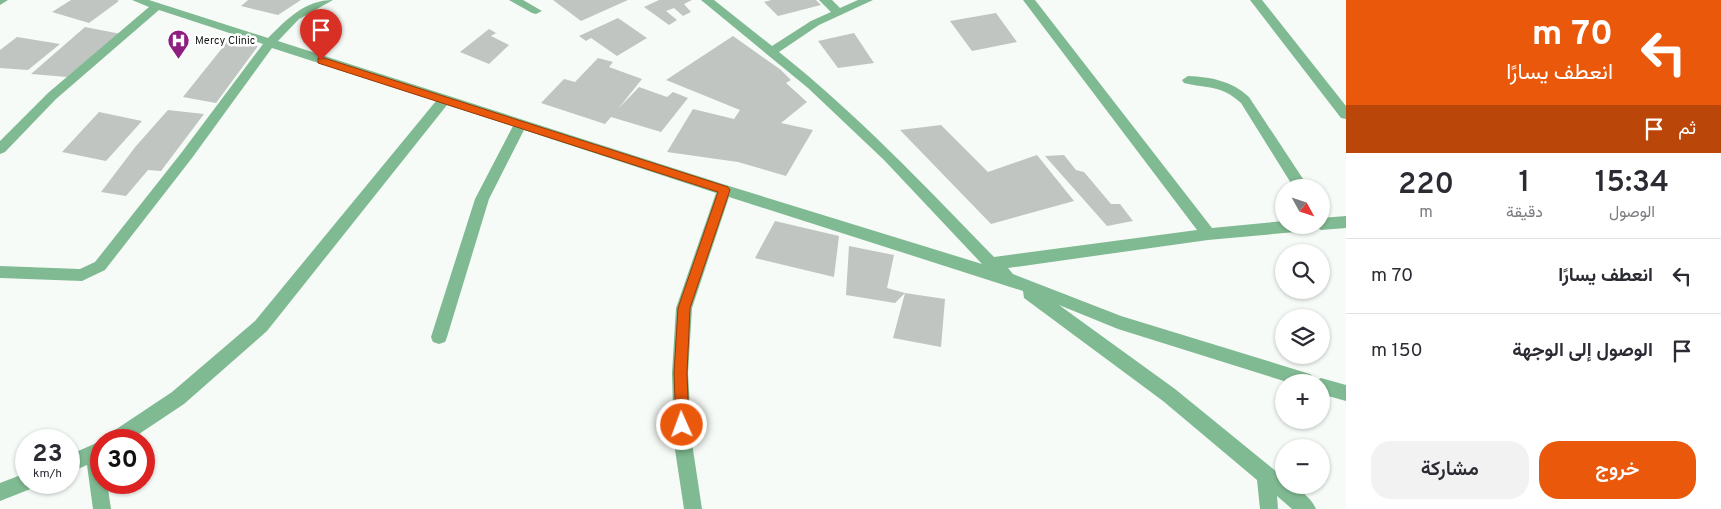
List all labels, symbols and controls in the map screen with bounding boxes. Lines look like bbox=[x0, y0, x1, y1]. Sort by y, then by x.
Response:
pin bbox=[300, 9, 342, 60]
text: 70 m bbox=[1532, 13, 1613, 57]
icon: arrive bbox=[307, 16, 335, 44]
icon: left bbox=[1631, 20, 1696, 85]
hospital icon: Mercy Clinic bbox=[167, 29, 191, 60]
place label: Mercy Clinic bbox=[195, 34, 255, 48]
text: انعطف يسارًا bbox=[1506, 60, 1613, 87]
icon: arrive bbox=[1640, 115, 1668, 143]
text: ثم bbox=[1678, 117, 1696, 141]
text: 1 bbox=[1519, 165, 1530, 202]
text: 15:34 bbox=[1595, 165, 1669, 202]
text: 220 bbox=[1398, 167, 1454, 204]
north arrow bbox=[1275, 179, 1330, 234]
map controls bbox=[1275, 179, 1330, 494]
text: m bbox=[1419, 203, 1433, 223]
text: دقيقة bbox=[1506, 203, 1543, 223]
text: الوصول bbox=[1609, 203, 1655, 223]
button: search bbox=[1275, 244, 1330, 299]
icon: left bbox=[1668, 262, 1696, 290]
text: 70 m bbox=[1371, 264, 1413, 288]
text: انعطف يسارًا bbox=[1558, 264, 1653, 288]
button: layers bbox=[1275, 309, 1330, 364]
icon: arrive bbox=[1668, 337, 1696, 365]
text: 150 m bbox=[1371, 339, 1423, 363]
text: الوصول إلى الوجهة bbox=[1512, 339, 1653, 363]
button: + bbox=[1275, 374, 1330, 429]
position arrow bbox=[655, 398, 707, 450]
speed limit sign: 30 bbox=[90, 429, 155, 494]
text: 23 bbox=[32, 439, 63, 471]
button: − bbox=[1275, 439, 1330, 494]
button: مشاركة bbox=[1371, 441, 1529, 499]
button: خروج bbox=[1539, 441, 1696, 499]
text: km/h bbox=[33, 466, 62, 482]

